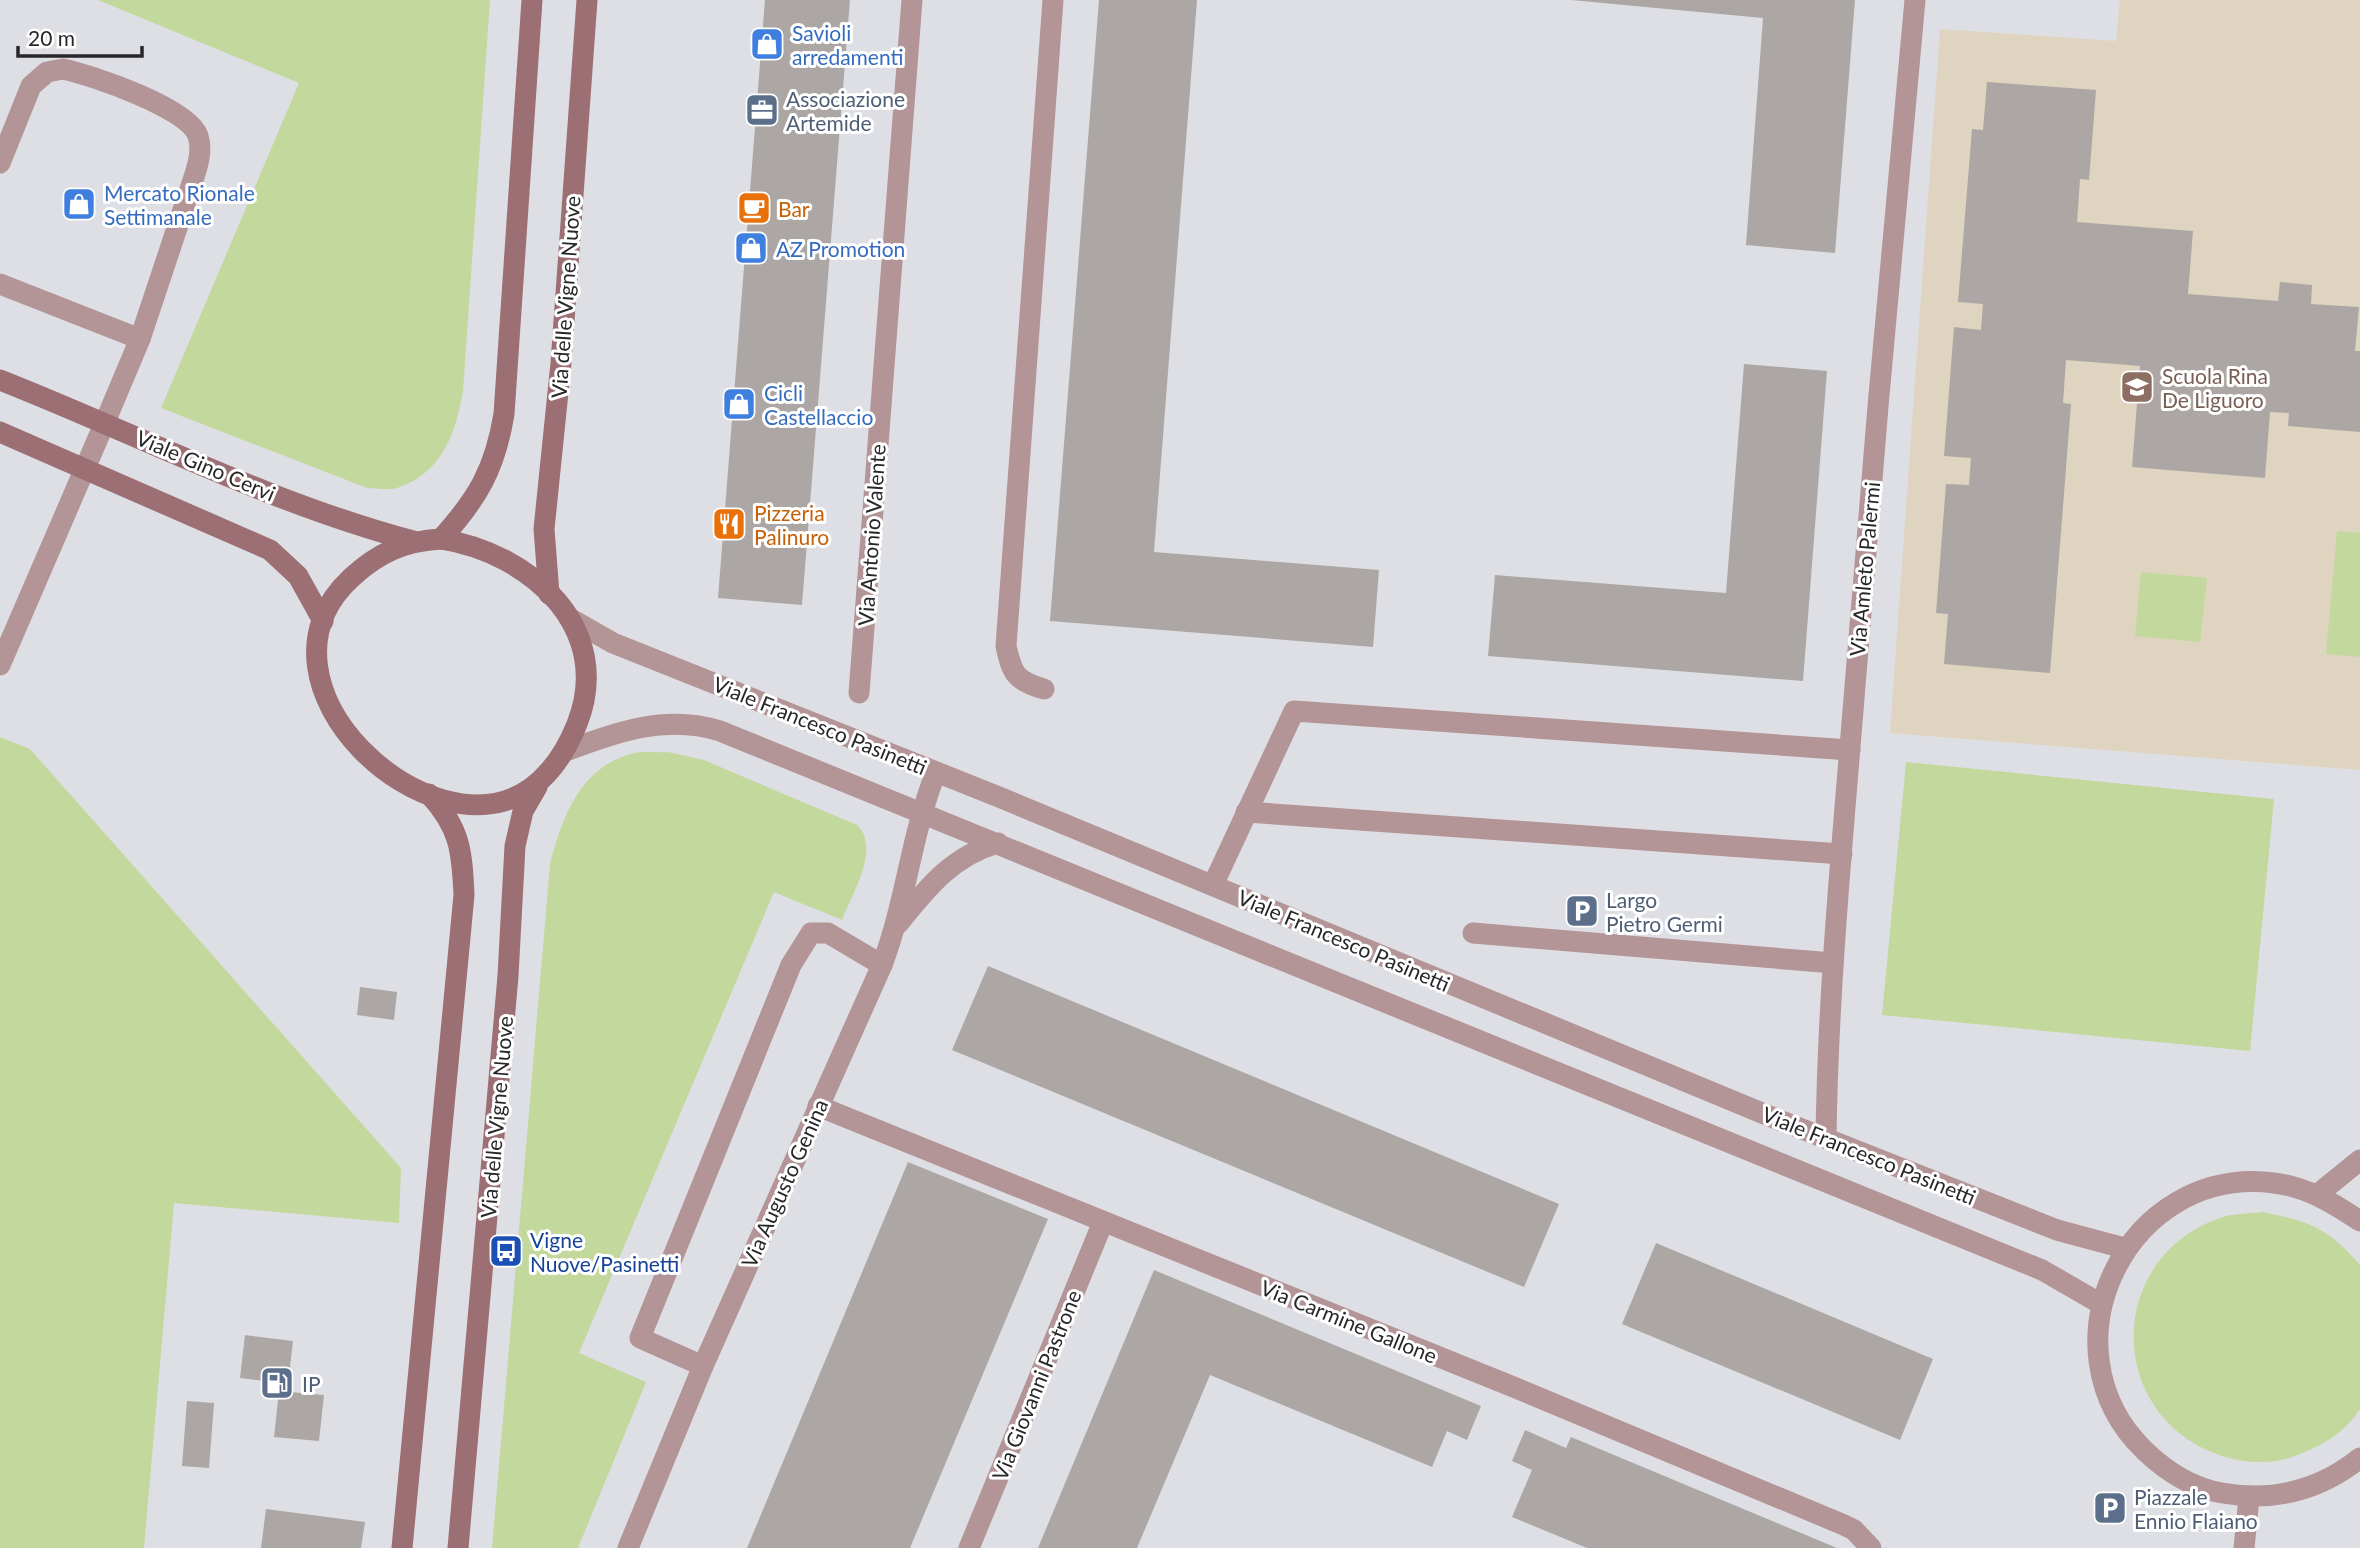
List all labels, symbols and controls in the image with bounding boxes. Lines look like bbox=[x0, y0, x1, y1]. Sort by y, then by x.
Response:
scale bar bbox=[18, 14, 142, 58]
place label: Savioli arredamenti bbox=[792, 20, 903, 69]
text: 20 m bbox=[28, 25, 75, 50]
shop icon: Savioli arredamenti bbox=[748, 25, 786, 63]
place label: Associazione Artemide bbox=[786, 86, 905, 135]
office icon: Associazione Artemide bbox=[743, 91, 781, 129]
place label: Mercato Rionale Settimanale bbox=[104, 180, 255, 229]
shop icon: Mercato Rionale Settimanale bbox=[60, 185, 98, 223]
cafe icon: Bar bbox=[735, 189, 773, 227]
street label: Via delle Vigne Nuove bbox=[545, 195, 585, 399]
place label: Bar bbox=[778, 196, 810, 221]
shop icon: AZ Promotion bbox=[732, 229, 770, 267]
place label: AZ Promotion bbox=[776, 236, 905, 261]
place label: Scuola Rina De Liguoro bbox=[2162, 363, 2268, 412]
school or university icon: Scuola Rina De Liguoro bbox=[2118, 368, 2156, 406]
place label: Cicli Castellaccio bbox=[764, 380, 873, 429]
shop icon: Cicli Castellaccio bbox=[720, 385, 758, 423]
street label: Viale Gino Cervi bbox=[133, 424, 279, 506]
street label: Via Antonio Valente bbox=[852, 443, 890, 627]
street label: Via Amleto Palermi bbox=[1844, 481, 1884, 657]
place label: Pizzeria Palinuro bbox=[754, 500, 829, 549]
restaurant icon: Pizzeria Palinuro bbox=[710, 505, 748, 543]
street label: Viale Francesco Pasinetti bbox=[710, 671, 930, 779]
street label: Viale Francesco Pasinetti bbox=[1234, 884, 1454, 996]
place label: Largo Pietro Germi bbox=[1606, 887, 1723, 936]
parking icon: Largo Pietro Germi bbox=[1563, 892, 1601, 930]
street label: Via delle Vigne Nuove bbox=[475, 1015, 517, 1219]
street label: Via Augusto Genina bbox=[736, 1095, 832, 1271]
street label: Viale Francesco Pasinetti bbox=[1759, 1101, 1979, 1209]
place label: Vigne Nuove/Pasinetti bbox=[530, 1227, 679, 1276]
bus stop icon: Vigne Nuove/Pasinetti bbox=[487, 1232, 525, 1270]
street label: Via Carmine Gallone bbox=[1257, 1274, 1441, 1368]
street label: Via Giovanni Pastrone bbox=[986, 1286, 1086, 1484]
fuel station icon: IP bbox=[258, 1364, 296, 1402]
place label: IP bbox=[302, 1371, 321, 1396]
place label: Piazzale Ennio Flaiano bbox=[2134, 1484, 2258, 1533]
parking icon: Piazzale Ennio Flaiano bbox=[2091, 1489, 2129, 1527]

